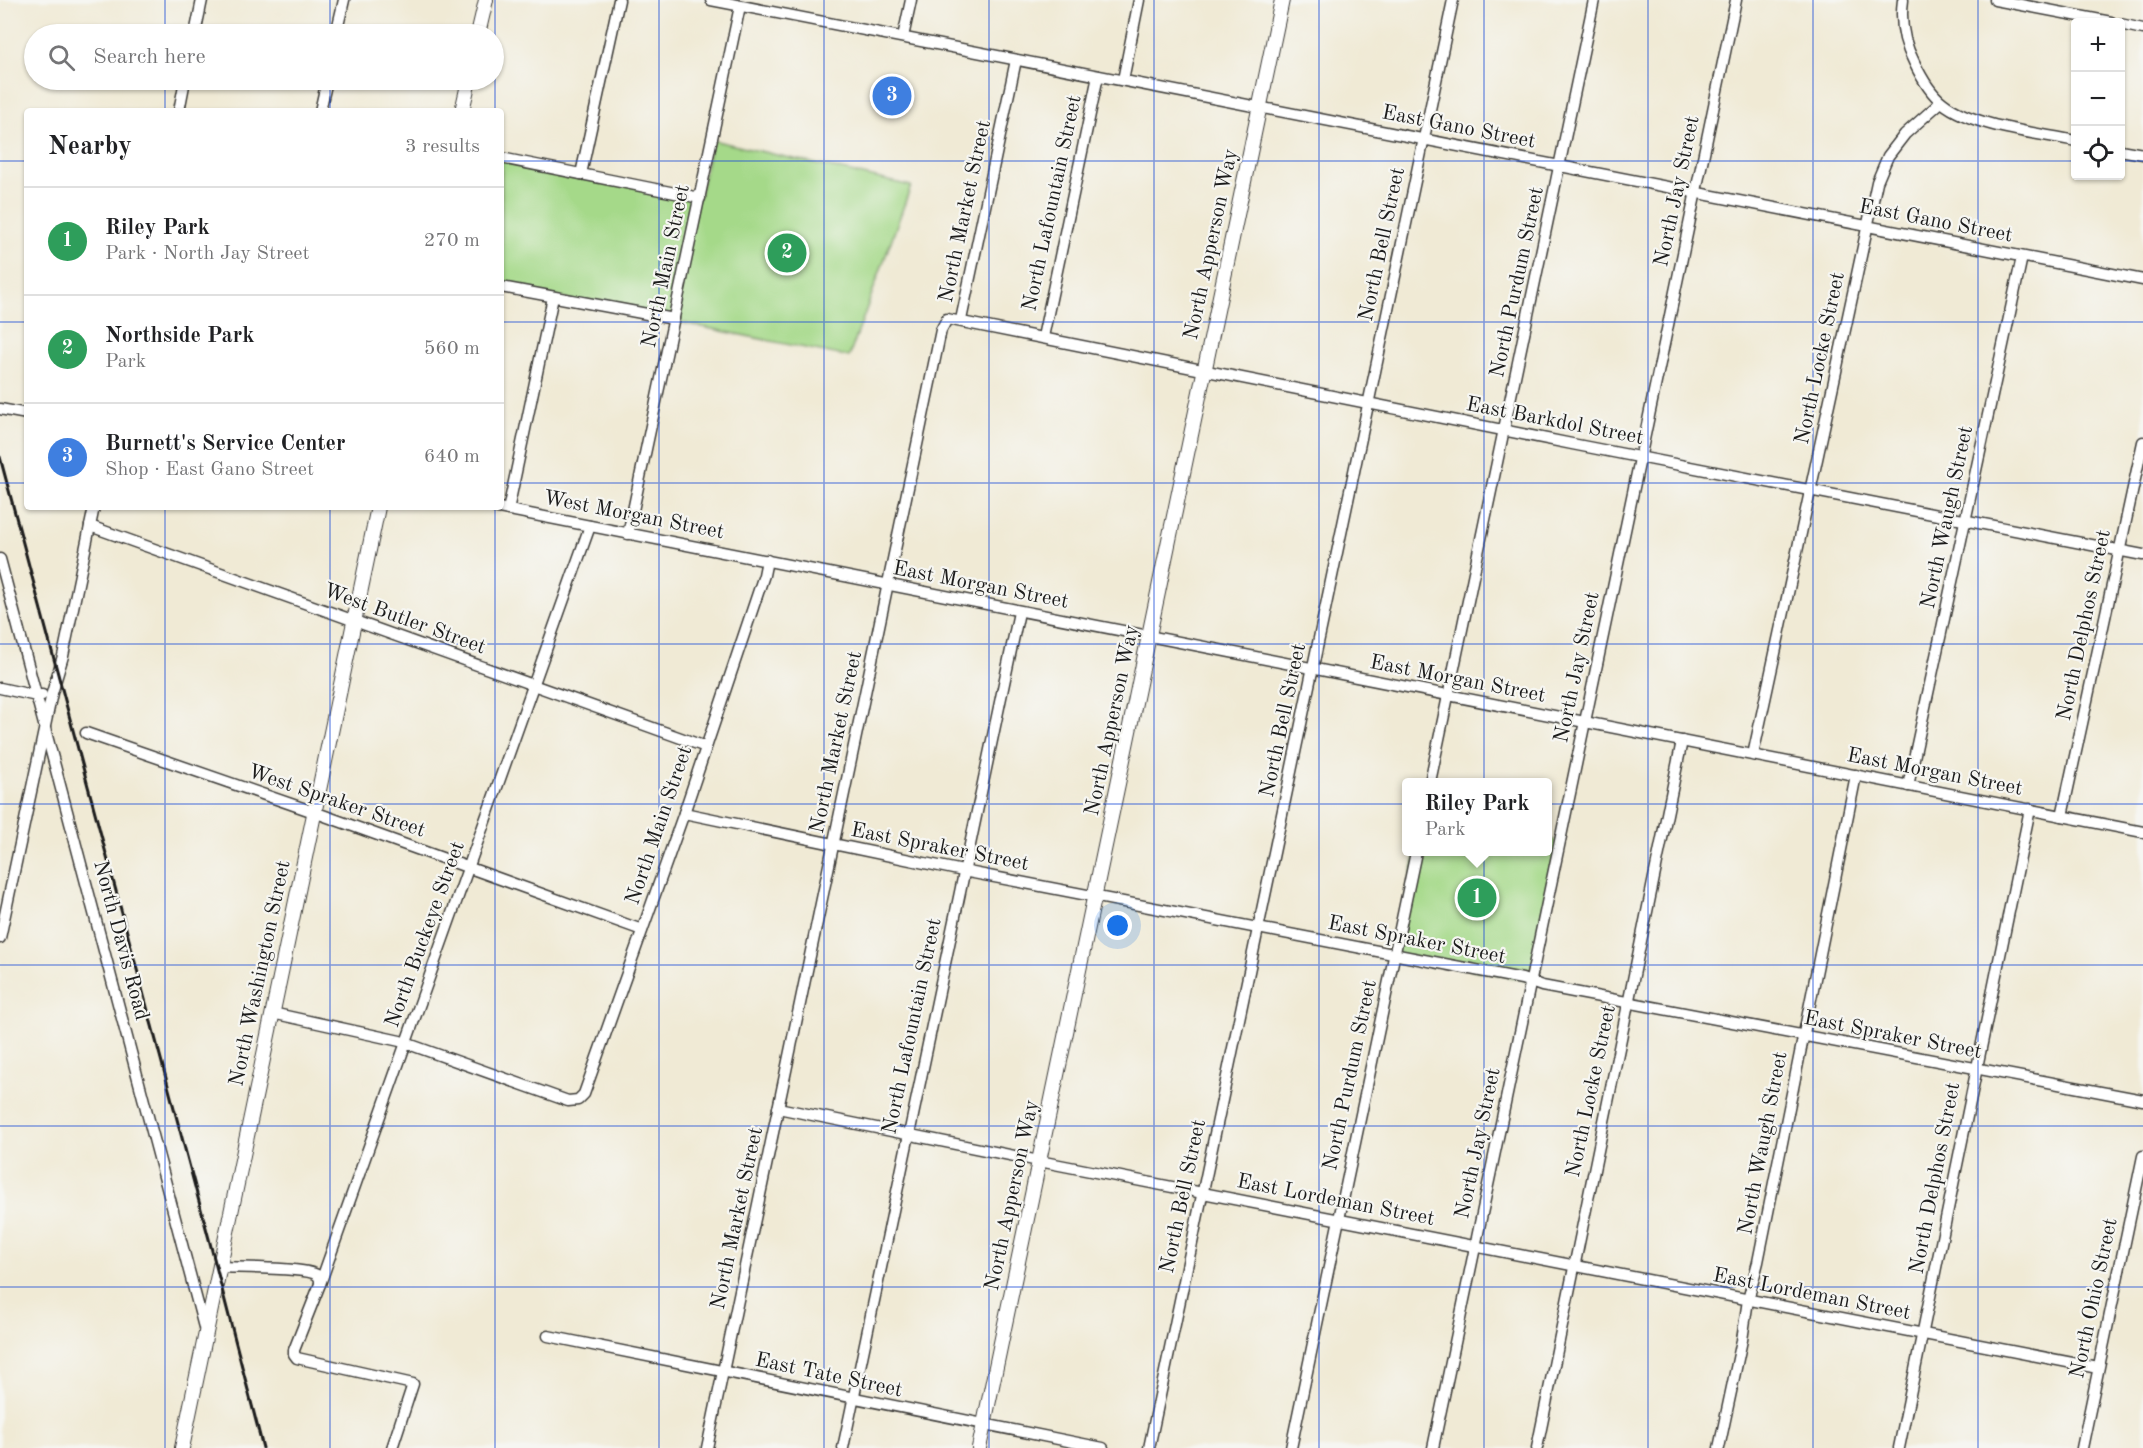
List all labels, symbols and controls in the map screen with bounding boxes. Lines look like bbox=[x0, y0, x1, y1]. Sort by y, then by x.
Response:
map controls bbox=[2071, 18, 2125, 180]
button: + bbox=[2071, 18, 2125, 72]
search box bbox=[24, 24, 504, 90]
icon: search bbox=[45, 41, 78, 74]
text: Search here bbox=[93, 46, 206, 68]
button: − bbox=[2071, 72, 2125, 126]
pin: 3 bbox=[872, 74, 912, 118]
street label: North Lafountain Street bbox=[1019, 93, 1086, 313]
street label: East Gano Street bbox=[1380, 102, 1537, 153]
street label: North Jay Street bbox=[1651, 114, 1704, 269]
street label: North Market Street bbox=[936, 118, 995, 304]
button: locate bbox=[2071, 126, 2125, 180]
text: Nearby bbox=[48, 134, 132, 160]
text: 3 results bbox=[405, 137, 480, 157]
street label: North Apperson Way bbox=[1181, 147, 1242, 342]
street label: North Bell Street bbox=[1356, 165, 1409, 323]
street label: North Main Street bbox=[639, 183, 694, 350]
street label: North Purdum Street bbox=[1487, 185, 1548, 380]
street label: East Gano Street bbox=[1857, 196, 2014, 247]
text: Riley Park bbox=[105, 217, 210, 239]
pin: 2 bbox=[768, 230, 806, 276]
text: 1 bbox=[62, 231, 73, 251]
text: 270 m bbox=[424, 231, 480, 251]
text: Park · North Jay Street bbox=[105, 244, 310, 264]
street label: North Locke Street bbox=[1792, 270, 1849, 446]
text: Northside Park bbox=[105, 325, 255, 347]
text: 2 bbox=[62, 339, 73, 359]
text: 560 m bbox=[424, 339, 480, 359]
text: Park bbox=[105, 352, 146, 372]
street label: East Barkdol Street bbox=[1464, 394, 1645, 449]
street label: North Waugh Street bbox=[1918, 424, 1977, 611]
text: Burnett's Service Center bbox=[105, 433, 345, 455]
text: 3 bbox=[62, 447, 73, 467]
text: 640 m bbox=[424, 447, 480, 467]
text: Shop · East Gano Street bbox=[105, 460, 314, 480]
street label: West Morgan Street bbox=[542, 488, 726, 543]
street label: North Delphos Street bbox=[2054, 528, 2115, 723]
street label: East Morgan Street bbox=[891, 558, 1070, 613]
street label: West Butler Street bbox=[321, 580, 488, 659]
street label: North Jay Street bbox=[1551, 590, 1604, 745]
street label: North Apperson Way bbox=[1082, 623, 1143, 818]
street label: North Bell Street bbox=[1257, 641, 1310, 799]
street label: North Market Street bbox=[807, 649, 866, 835]
street label: East Morgan Street bbox=[1368, 652, 1547, 707]
street label: North Main Street bbox=[622, 743, 696, 908]
street label: East Morgan Street bbox=[1845, 745, 2024, 800]
street label: West Spraker Street bbox=[245, 761, 428, 842]
popup bbox=[1402, 778, 1552, 856]
text: Riley Park bbox=[1425, 793, 1529, 815]
street label: East Spraker Street bbox=[849, 820, 1030, 875]
text: Park bbox=[1425, 820, 1466, 840]
street label: North Buckeye Street bbox=[382, 839, 469, 1030]
street label: North Davis Road bbox=[89, 858, 152, 1023]
street label: North Washington Street bbox=[226, 858, 295, 1088]
pin: 1 bbox=[1458, 876, 1496, 920]
your location bbox=[1103, 911, 1132, 940]
street label: East Spraker Street bbox=[1326, 913, 1507, 968]
street label: North Lafountain Street bbox=[879, 916, 946, 1136]
street label: North Purdum Street bbox=[1320, 978, 1381, 1173]
street label: North Locke Street bbox=[1563, 1003, 1620, 1179]
street label: East Spraker Street bbox=[1802, 1008, 1983, 1063]
street label: North Waugh Street bbox=[1735, 1050, 1792, 1237]
street label: North Jay Street bbox=[1452, 1066, 1505, 1221]
street label: North Delphos Street bbox=[1907, 1081, 1964, 1276]
street label: North Apperson Way bbox=[982, 1098, 1043, 1293]
street label: North Bell Street bbox=[1157, 1117, 1210, 1275]
street label: North Market Street bbox=[708, 1125, 767, 1311]
street label: East Lordeman Street bbox=[1235, 1171, 1436, 1230]
street label: North Ohio Street bbox=[2067, 1216, 2122, 1381]
street label: East Lordeman Street bbox=[1711, 1265, 1912, 1324]
street label: East Tate Street bbox=[753, 1350, 904, 1401]

